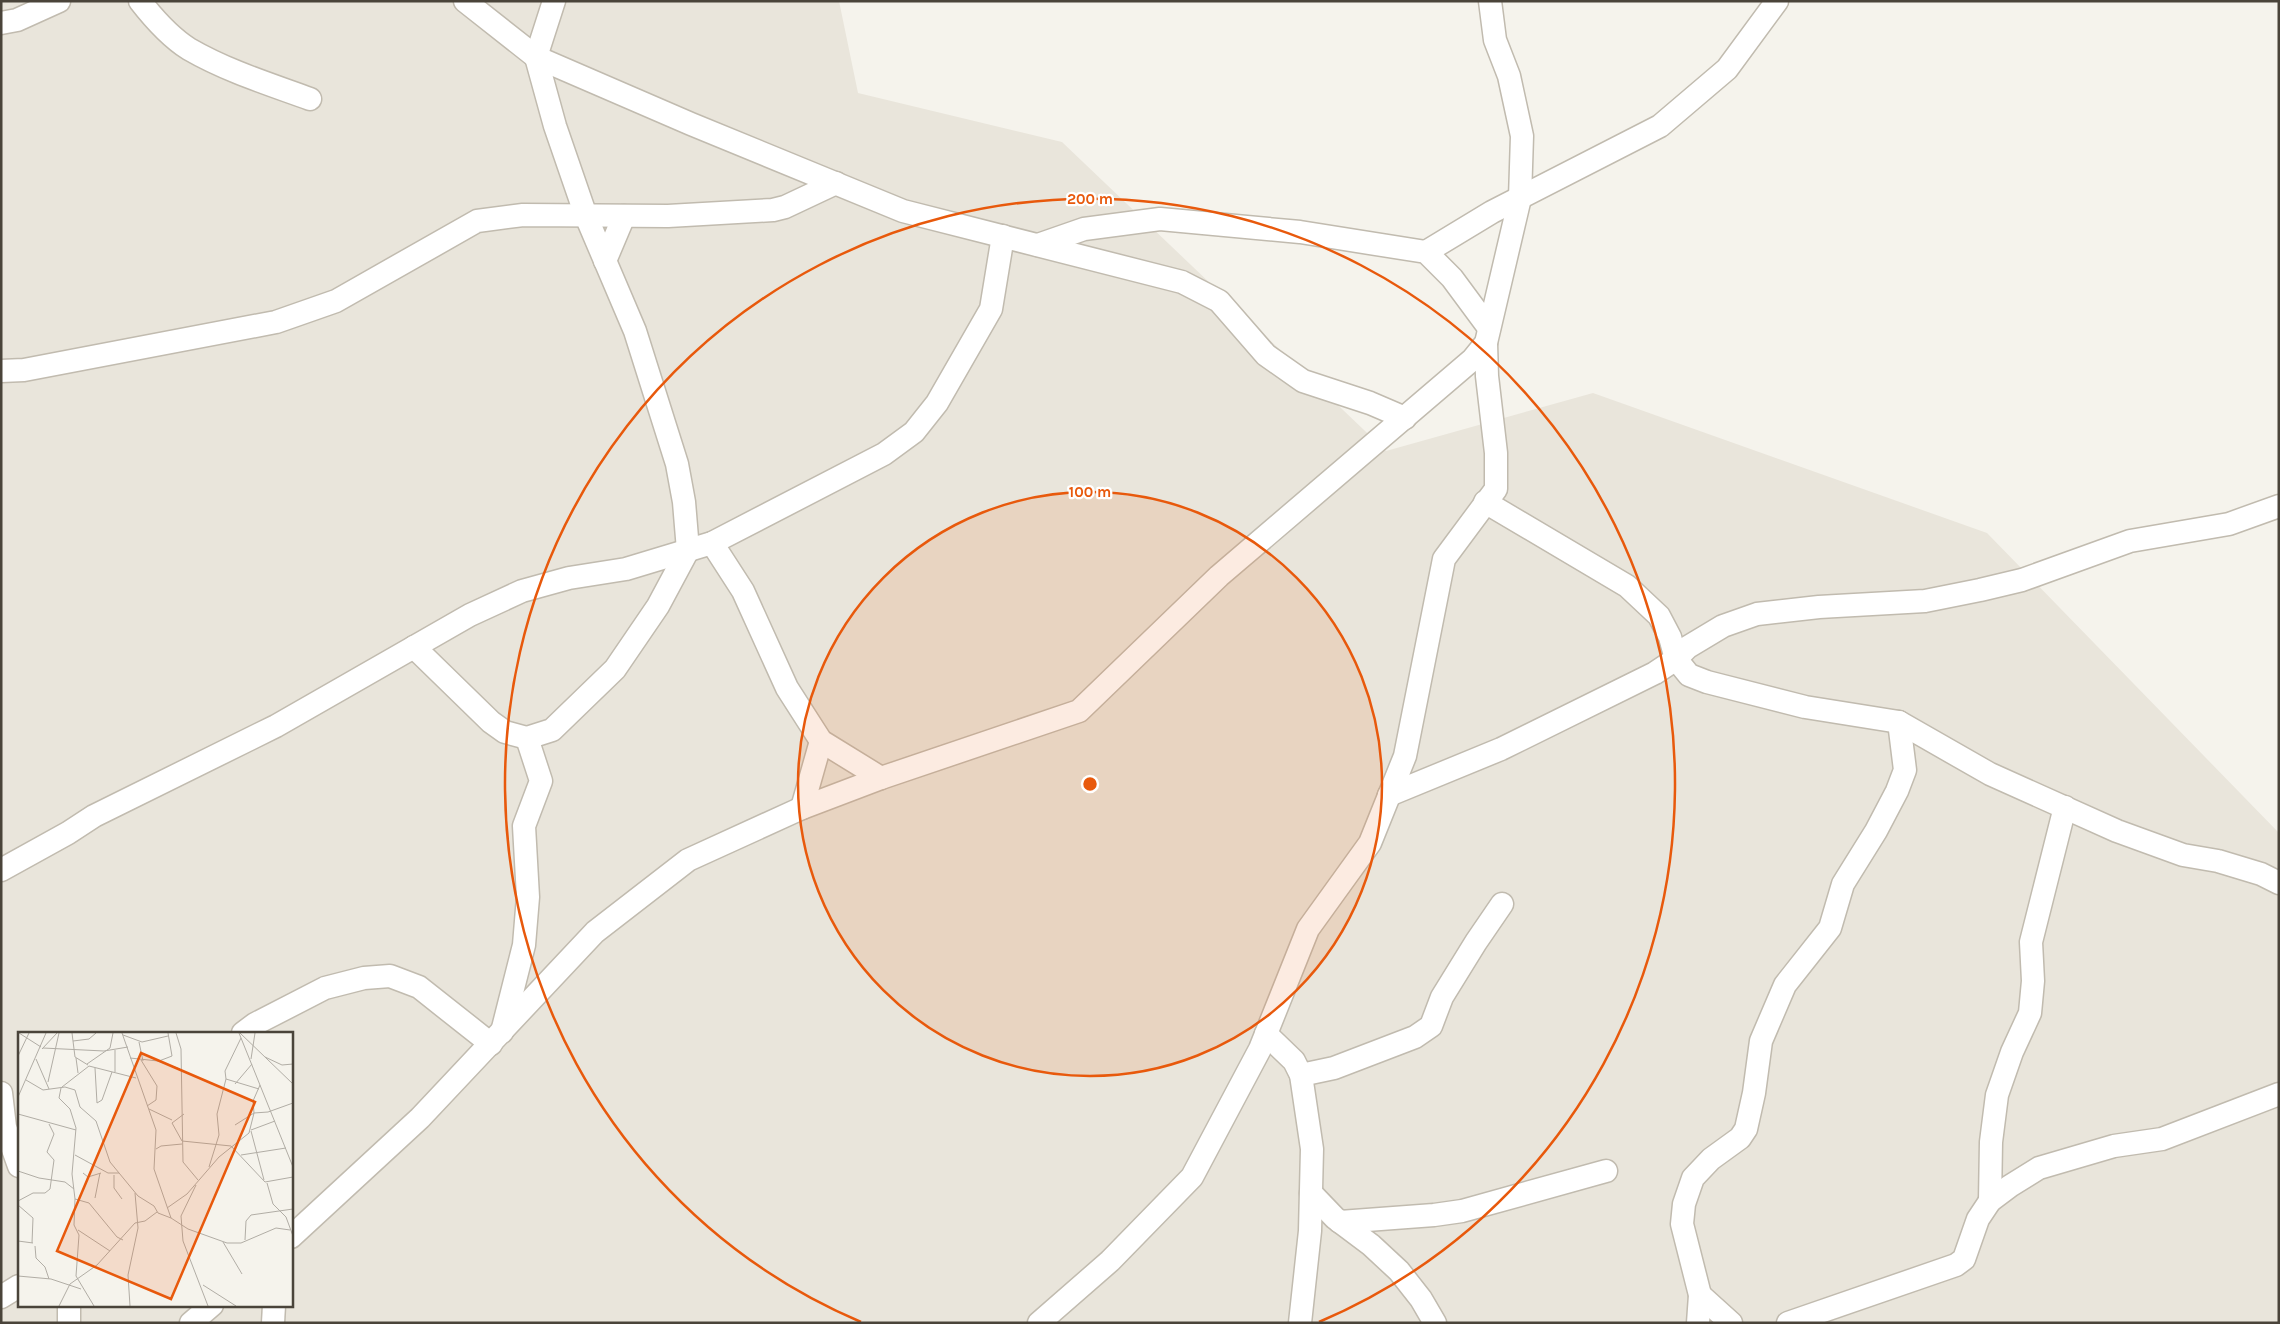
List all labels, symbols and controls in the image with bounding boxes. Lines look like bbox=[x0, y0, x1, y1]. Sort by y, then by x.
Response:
text: 200 m bbox=[1067, 190, 1113, 208]
text: 100 m bbox=[1069, 483, 1111, 501]
centre of rings bbox=[1081, 775, 1099, 793]
inset map bbox=[18, 1032, 292, 1306]

